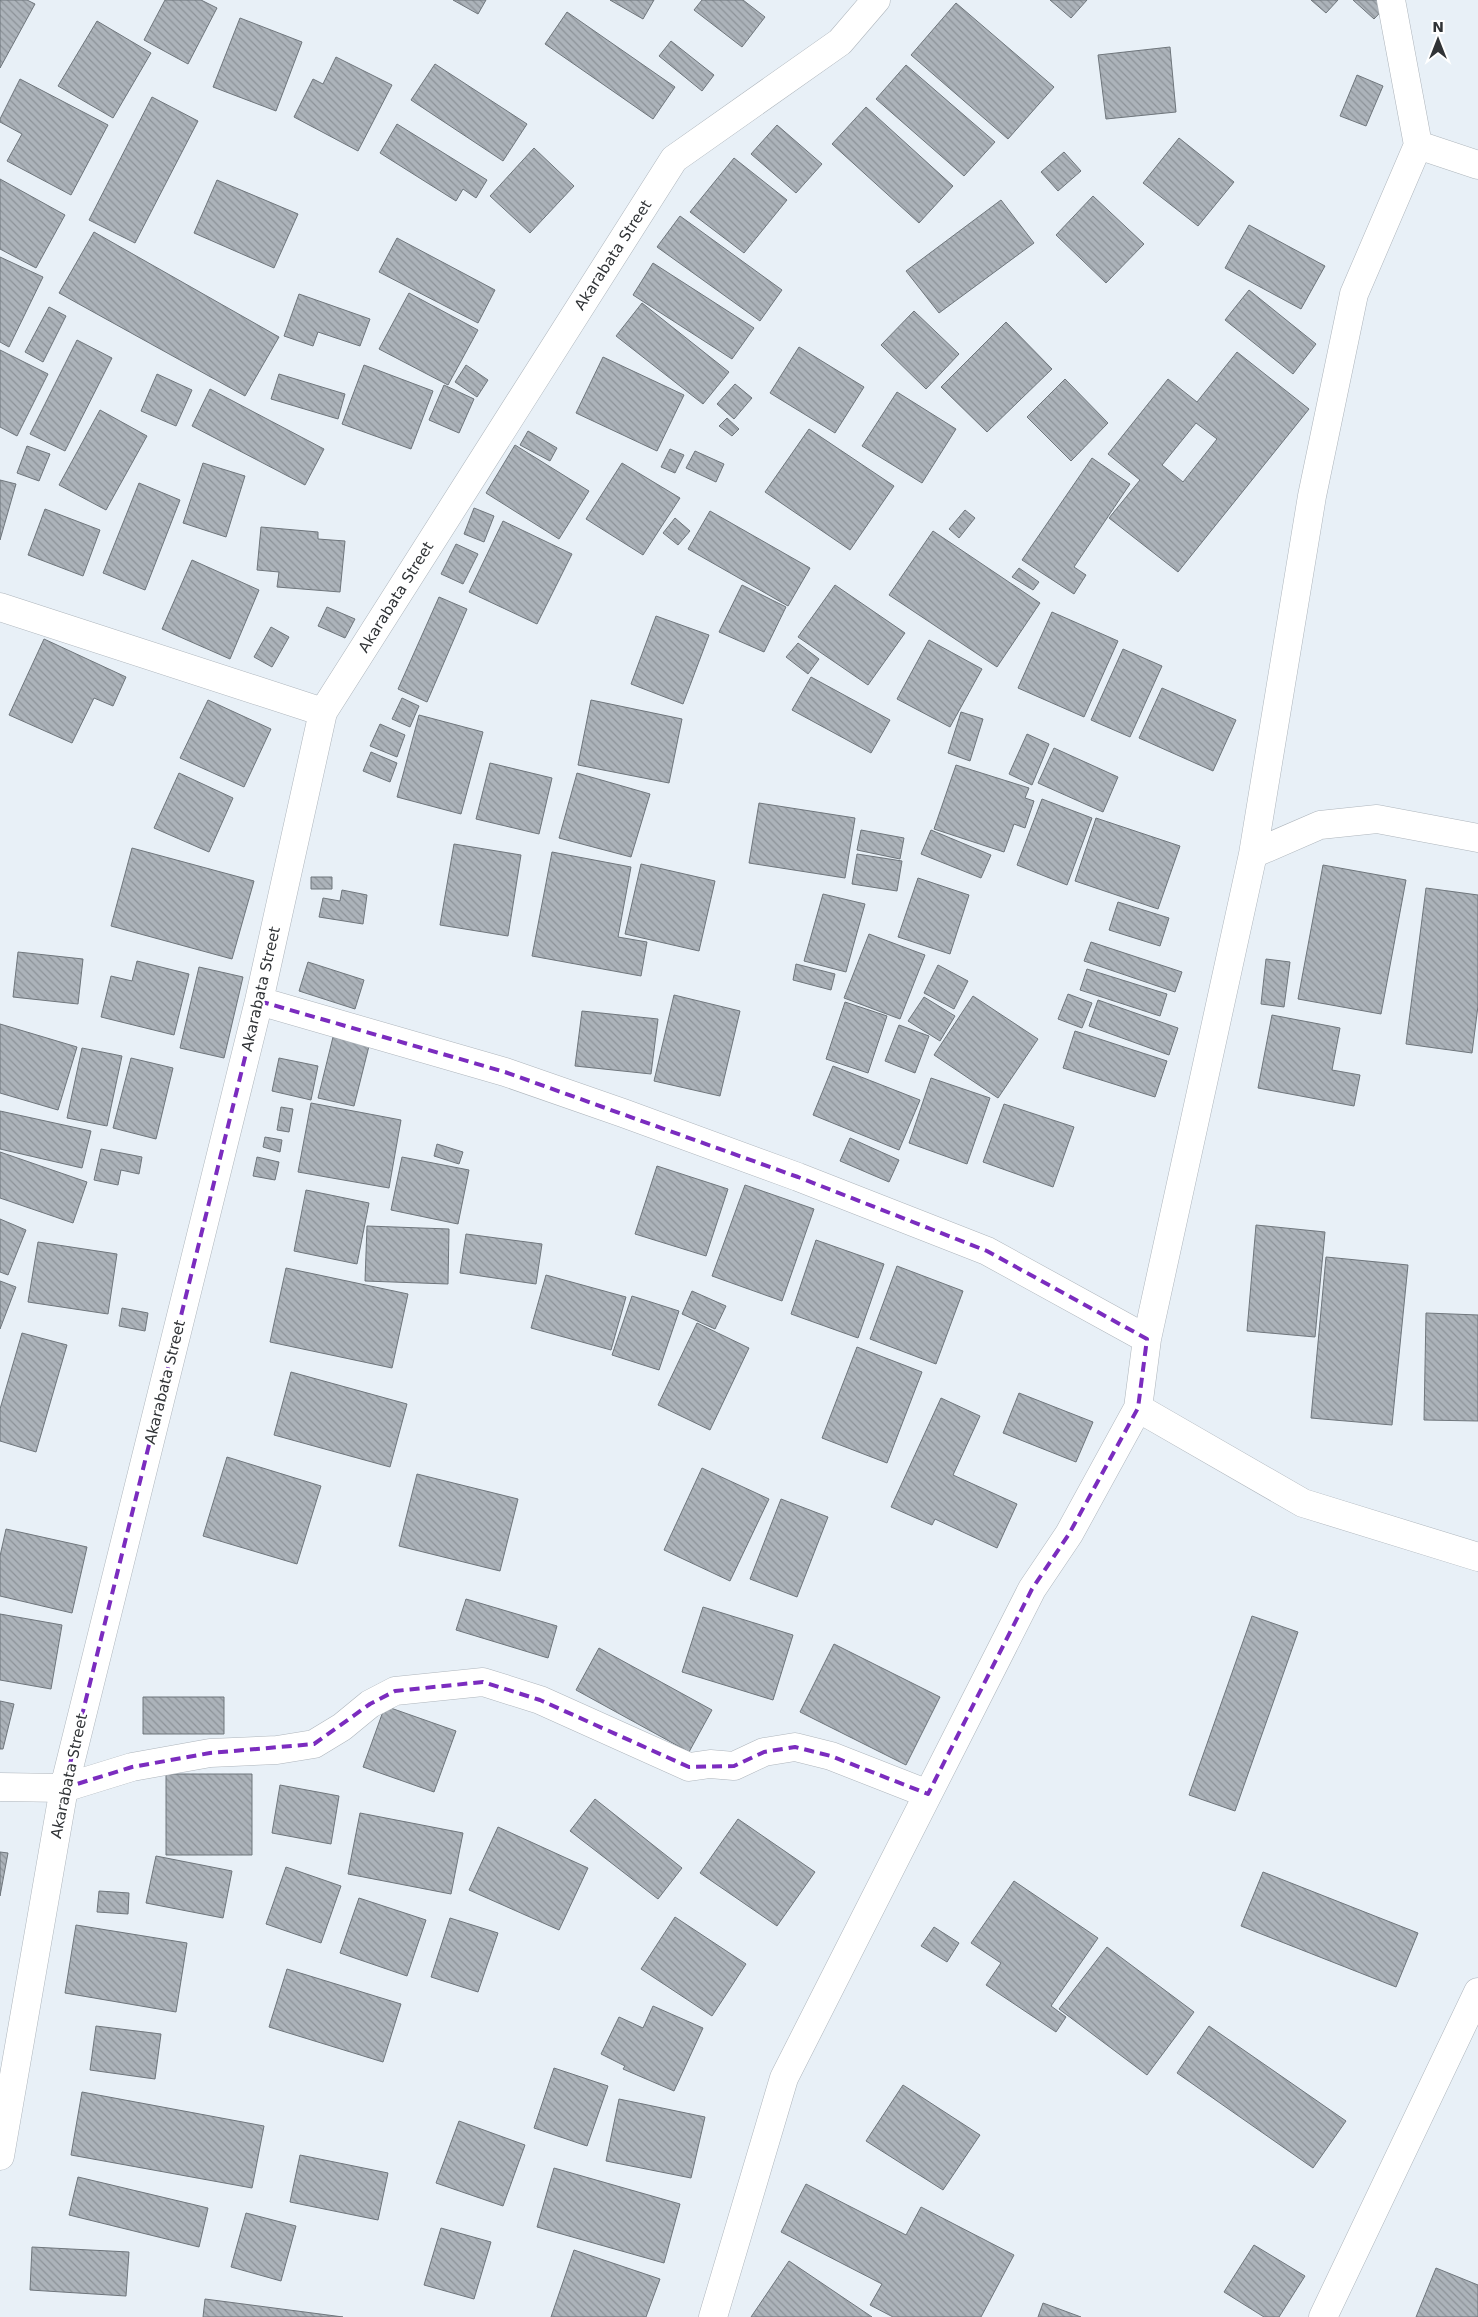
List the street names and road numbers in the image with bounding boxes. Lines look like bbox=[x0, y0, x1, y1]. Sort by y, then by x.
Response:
street label: Akarabata Street bbox=[571, 197, 655, 313]
street label: Akarabata Street bbox=[355, 538, 437, 656]
street label: Akarabata Street bbox=[238, 925, 284, 1053]
street label: Akarabata Street bbox=[141, 1318, 189, 1446]
street label: Akarabata Street bbox=[47, 1712, 91, 1840]

